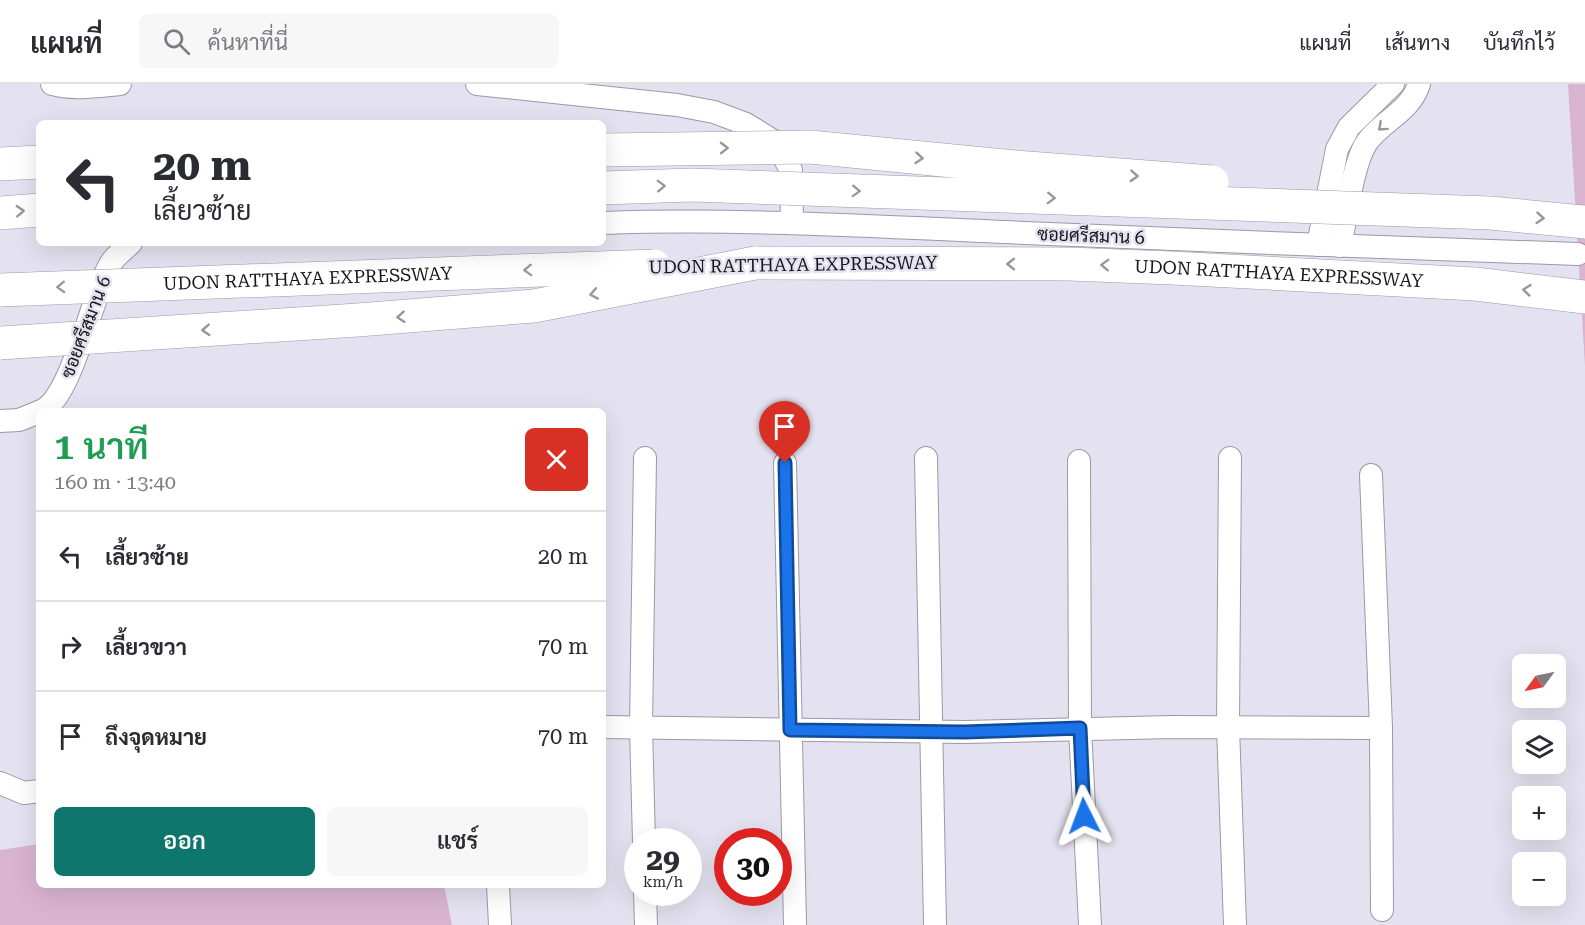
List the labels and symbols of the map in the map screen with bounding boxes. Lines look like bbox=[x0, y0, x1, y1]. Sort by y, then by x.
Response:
one-way arrow bbox=[1378, 120, 1389, 131]
one-way arrow bbox=[720, 142, 729, 155]
one-way arrow bbox=[914, 151, 924, 164]
one-way arrow bbox=[1130, 169, 1139, 182]
one-way arrow bbox=[657, 180, 666, 193]
one-way arrow bbox=[852, 185, 861, 197]
one-way arrow bbox=[1047, 191, 1056, 204]
one-way arrow bbox=[15, 205, 24, 218]
one-way arrow bbox=[1535, 211, 1544, 224]
street label: ซอยศรีสมาน 6 bbox=[1037, 221, 1145, 248]
street label: UDON RATTHAYA EXPRESSWAY bbox=[648, 251, 939, 278]
street label: UDON RATTHAYA EXPRESSWAY bbox=[1134, 256, 1425, 291]
one-way arrow bbox=[1006, 258, 1015, 270]
one-way arrow bbox=[1100, 259, 1109, 272]
street label: UDON RATTHAYA EXPRESSWAY bbox=[163, 262, 454, 294]
one-way arrow bbox=[524, 264, 533, 277]
street label: ซอยศรีสมาน 6 bbox=[55, 272, 115, 381]
one-way arrow bbox=[56, 281, 65, 294]
one-way arrow bbox=[1522, 284, 1531, 297]
one-way arrow bbox=[589, 287, 599, 300]
one-way arrow bbox=[396, 310, 405, 323]
one-way arrow bbox=[202, 323, 211, 336]
pin bbox=[759, 401, 810, 463]
north arrow bbox=[1512, 654, 1566, 708]
position arrow bbox=[1052, 784, 1116, 848]
speed limit sign: 30 bbox=[714, 828, 792, 906]

